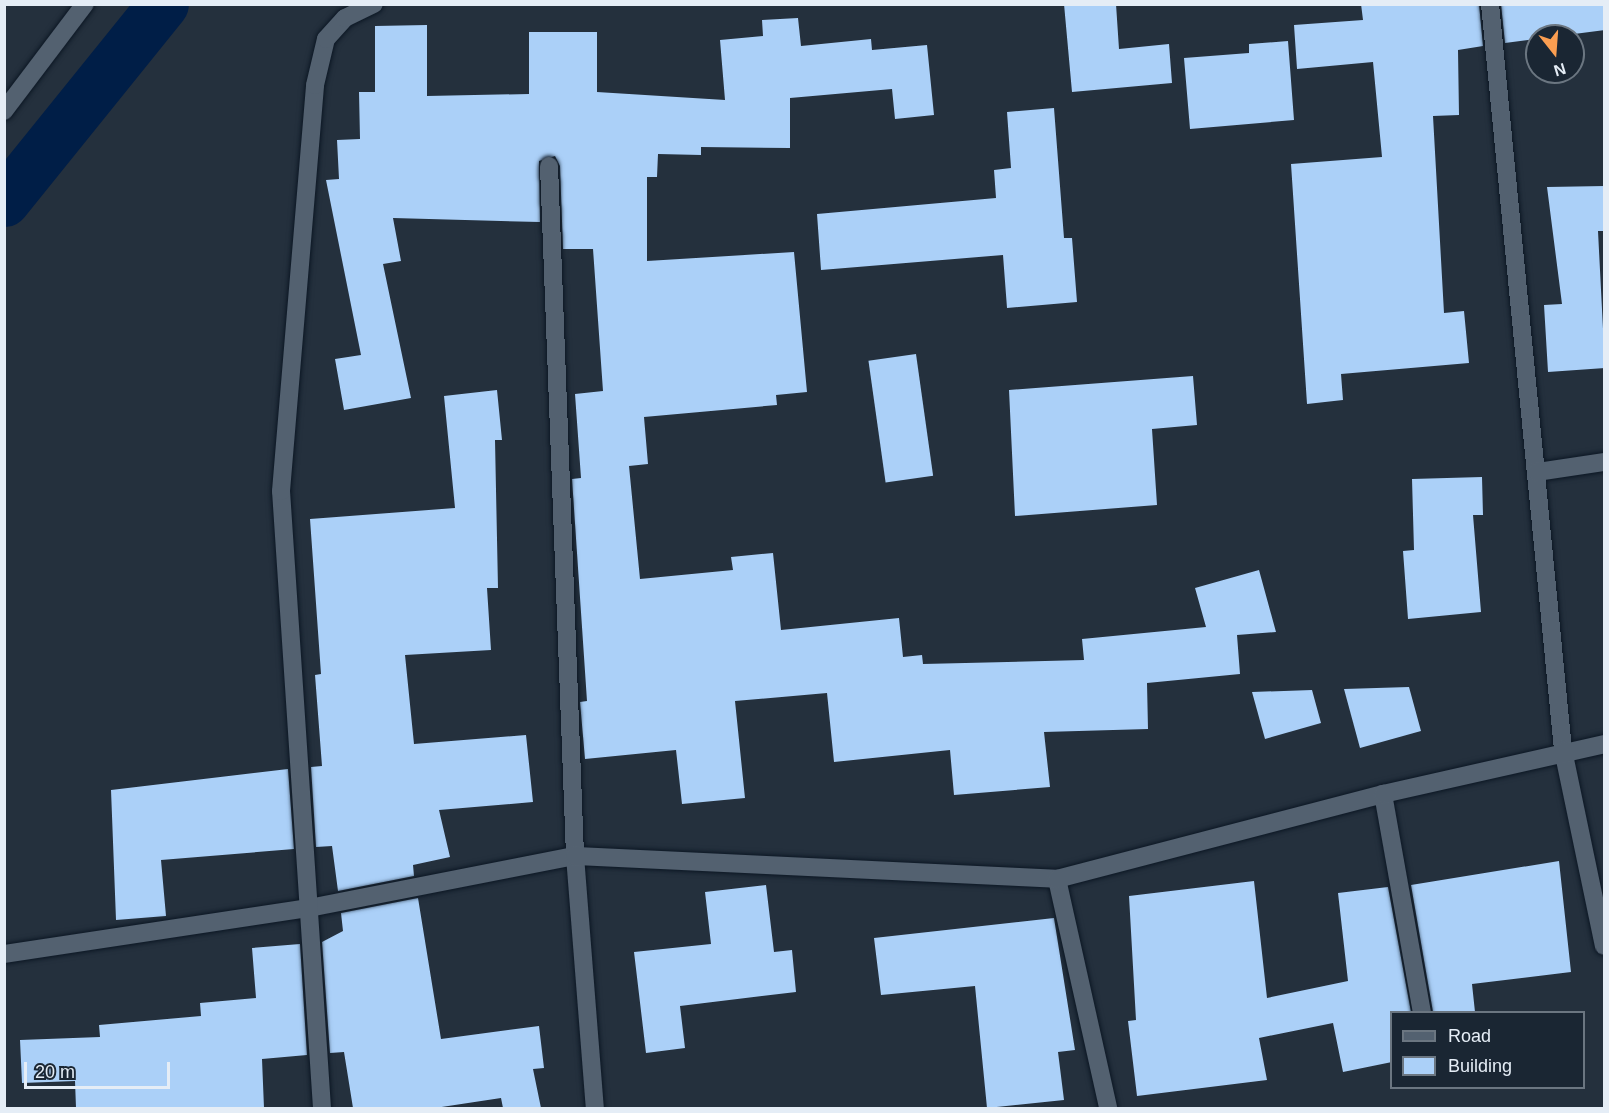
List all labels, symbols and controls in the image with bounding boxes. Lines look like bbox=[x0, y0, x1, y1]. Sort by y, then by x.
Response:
north arrow bbox=[1525, 24, 1585, 84]
text: N bbox=[1552, 60, 1568, 80]
legend bbox=[1390, 1011, 1585, 1089]
text: Road bbox=[1448, 1026, 1491, 1046]
scale bar bbox=[27, 1050, 172, 1088]
text: Building bbox=[1448, 1056, 1512, 1076]
text: 20 m bbox=[35, 1062, 75, 1082]

